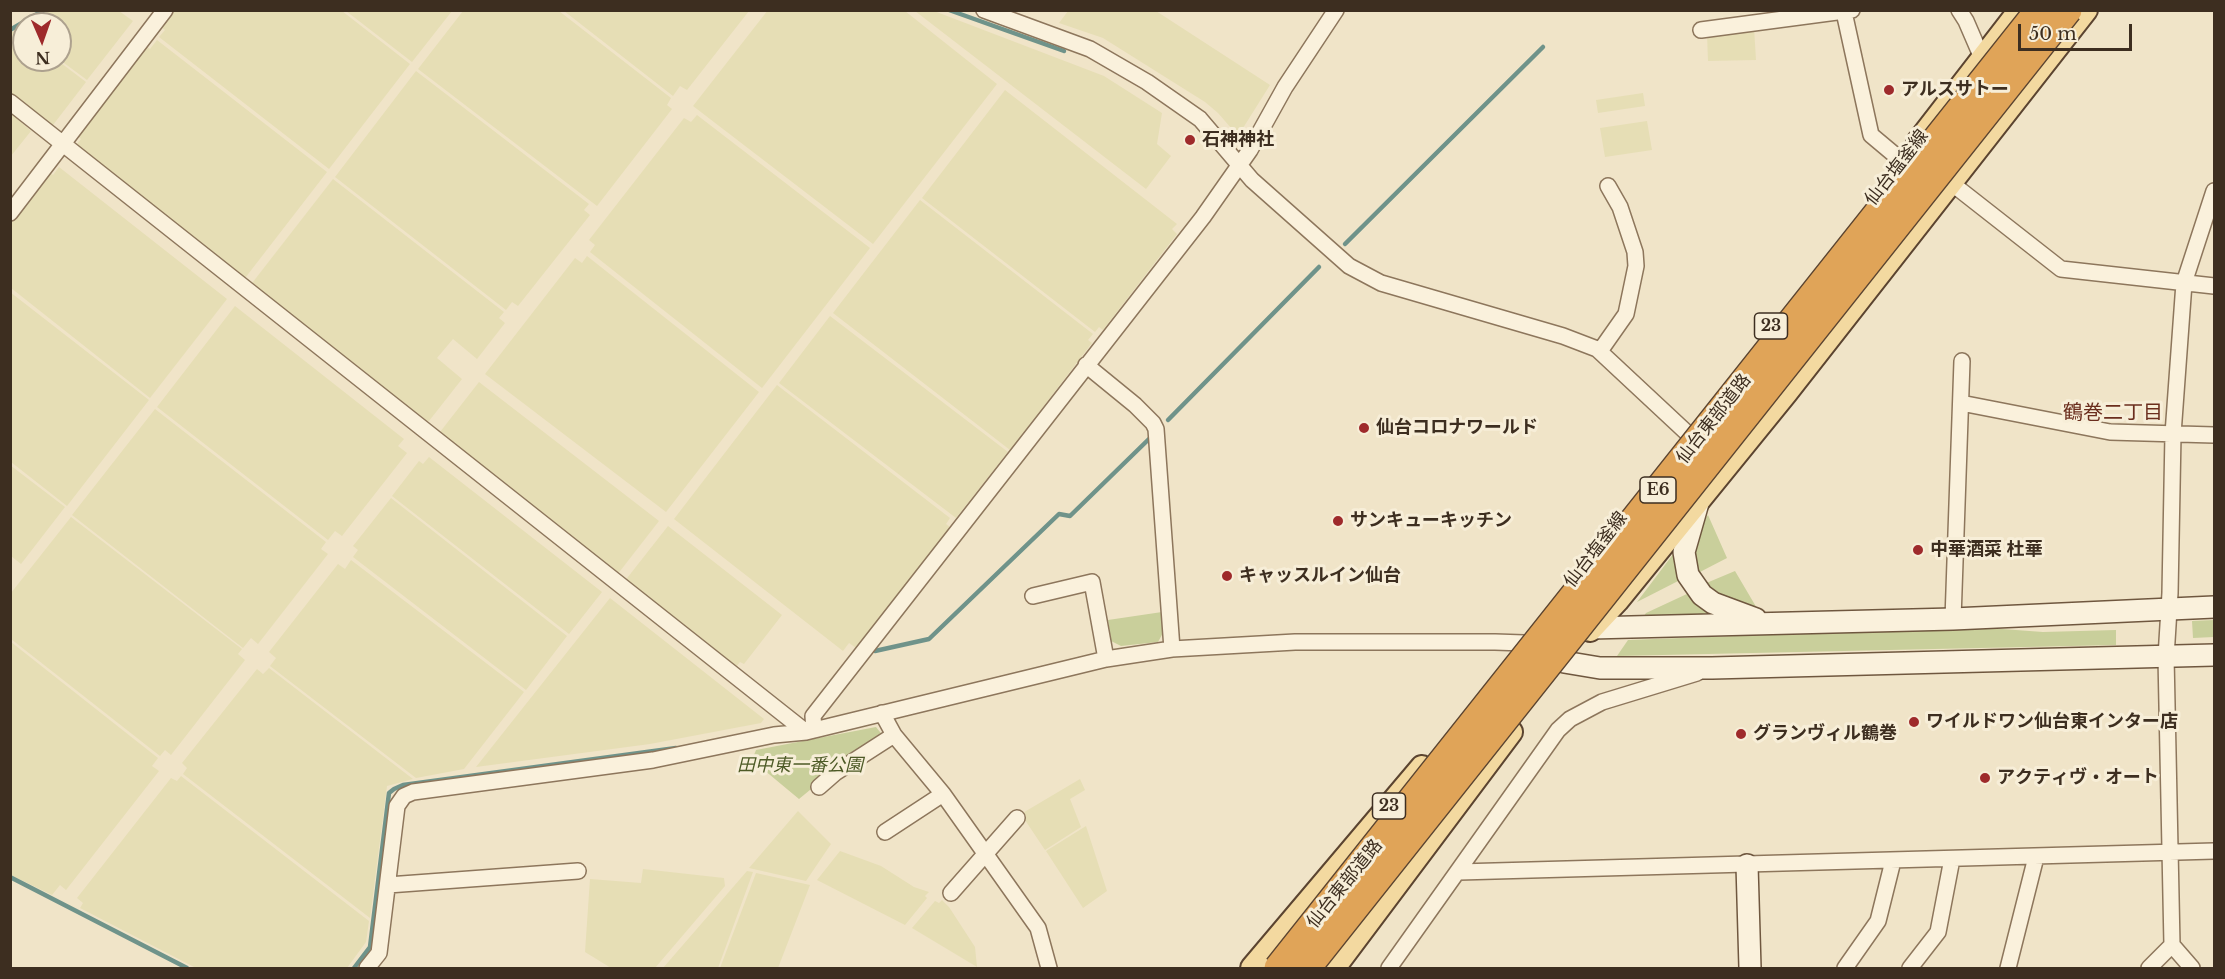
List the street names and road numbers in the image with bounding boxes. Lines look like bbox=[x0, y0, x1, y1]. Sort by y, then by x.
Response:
street label: 仙台塩釜線 bbox=[1861, 126, 1933, 210]
road number: 23 bbox=[1754, 313, 1788, 339]
street label: 仙台東部道路 bbox=[1672, 370, 1756, 468]
road number: E6 bbox=[1640, 477, 1676, 503]
street label: 仙台塩釜線 bbox=[1560, 508, 1632, 592]
road number: 23 bbox=[1372, 793, 1406, 819]
street label: 仙台東部道路 bbox=[1303, 835, 1387, 933]

